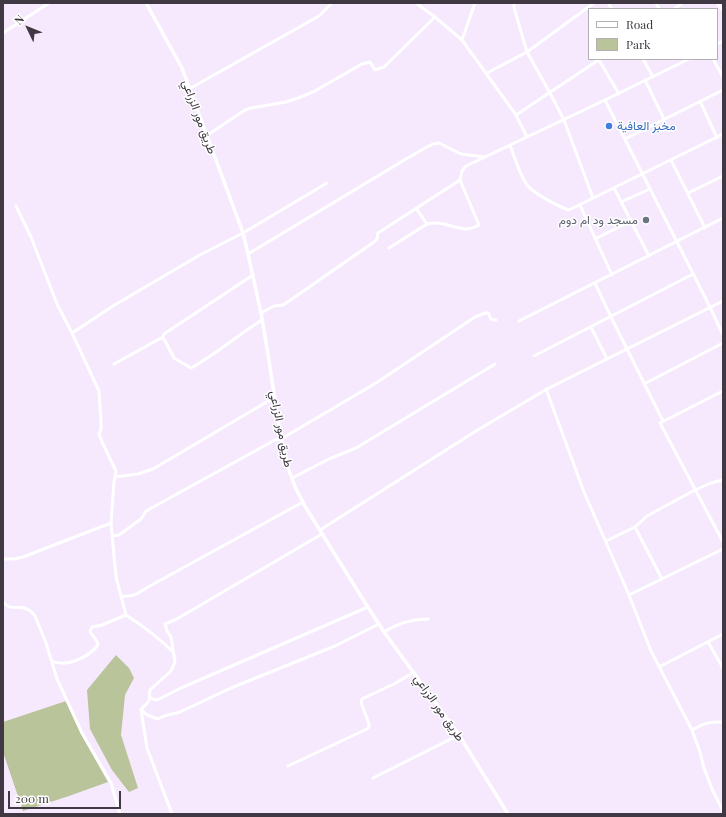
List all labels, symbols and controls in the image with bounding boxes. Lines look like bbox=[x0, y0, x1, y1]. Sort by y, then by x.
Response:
north arrow bbox=[8, 8, 48, 48]
legend bbox=[588, 8, 718, 60]
text: N bbox=[11, 11, 27, 28]
text: Road bbox=[626, 16, 653, 32]
text: Park bbox=[626, 36, 651, 52]
street label: طريق مور الزراعي bbox=[179, 78, 219, 156]
place label: مخبز العافية bbox=[617, 119, 676, 133]
marker: مخبز العافية bbox=[604, 121, 614, 131]
place label: مسجد ود ام دوم bbox=[559, 213, 638, 227]
marker: مسجد ود ام دوم bbox=[641, 215, 651, 225]
street label: طريق مور الزراعي bbox=[266, 389, 296, 469]
street label: طريق مور الزراعي bbox=[411, 672, 467, 744]
scale bar bbox=[10, 783, 123, 809]
text: 200 m bbox=[15, 790, 49, 806]

